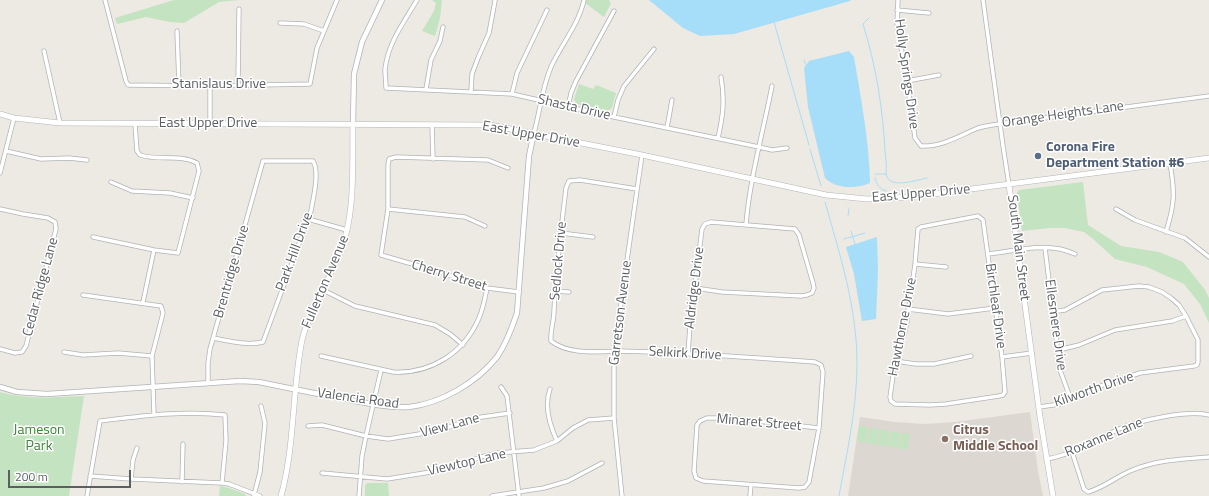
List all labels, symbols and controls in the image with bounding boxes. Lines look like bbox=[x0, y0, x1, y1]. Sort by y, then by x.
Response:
street label: Holly Springs Drive bbox=[890, 18, 922, 130]
street label: Stanislaus Drive bbox=[172, 77, 266, 93]
street label: Shasta Drive bbox=[536, 91, 612, 125]
street label: Orange Heights Lane bbox=[1001, 98, 1125, 132]
street label: East Upper Drive bbox=[159, 116, 257, 132]
street label: East Upper Drive bbox=[481, 118, 581, 152]
place label: Corona Fire Department Station #6 bbox=[1046, 140, 1184, 172]
marker: Corona Fire Department Station #6 bbox=[1033, 151, 1043, 161]
street label: East Upper Drive bbox=[871, 181, 971, 207]
street label: South Main Street bbox=[1003, 194, 1033, 302]
street label: Park Hill Drive bbox=[273, 210, 317, 294]
street label: Sedlock Drive bbox=[547, 221, 571, 301]
street label: Brentridge Drive bbox=[211, 224, 253, 320]
street label: Fullerton Avenue bbox=[299, 233, 353, 331]
street label: Cedar Ridge Lane bbox=[20, 236, 62, 338]
street label: Aldridge Drive bbox=[682, 246, 708, 330]
street label: Cherry Street bbox=[409, 257, 489, 295]
street label: Garretson Avenue bbox=[606, 260, 636, 366]
street label: Birchleaf Drive bbox=[981, 262, 1009, 350]
street label: Hawthorne Drive bbox=[885, 276, 921, 378]
street label: Ellesmere Drive bbox=[1040, 278, 1070, 372]
street label: Selkirk Drive bbox=[648, 344, 722, 364]
street label: Kilworth Drive bbox=[1052, 369, 1136, 411]
street label: Valencia Road bbox=[316, 385, 400, 413]
street label: View Lane bbox=[419, 410, 481, 442]
street label: Minaret Street bbox=[716, 411, 802, 435]
street label: Roxanne Lane bbox=[1063, 415, 1145, 461]
park label: Jameson Park bbox=[13, 423, 65, 456]
place label: Citrus Middle School bbox=[953, 423, 1038, 456]
marker: Citrus Middle School bbox=[940, 434, 950, 444]
street label: Viewtop Lane bbox=[426, 446, 508, 480]
scale bar bbox=[10, 462, 133, 488]
text: 200 m bbox=[15, 467, 48, 486]

